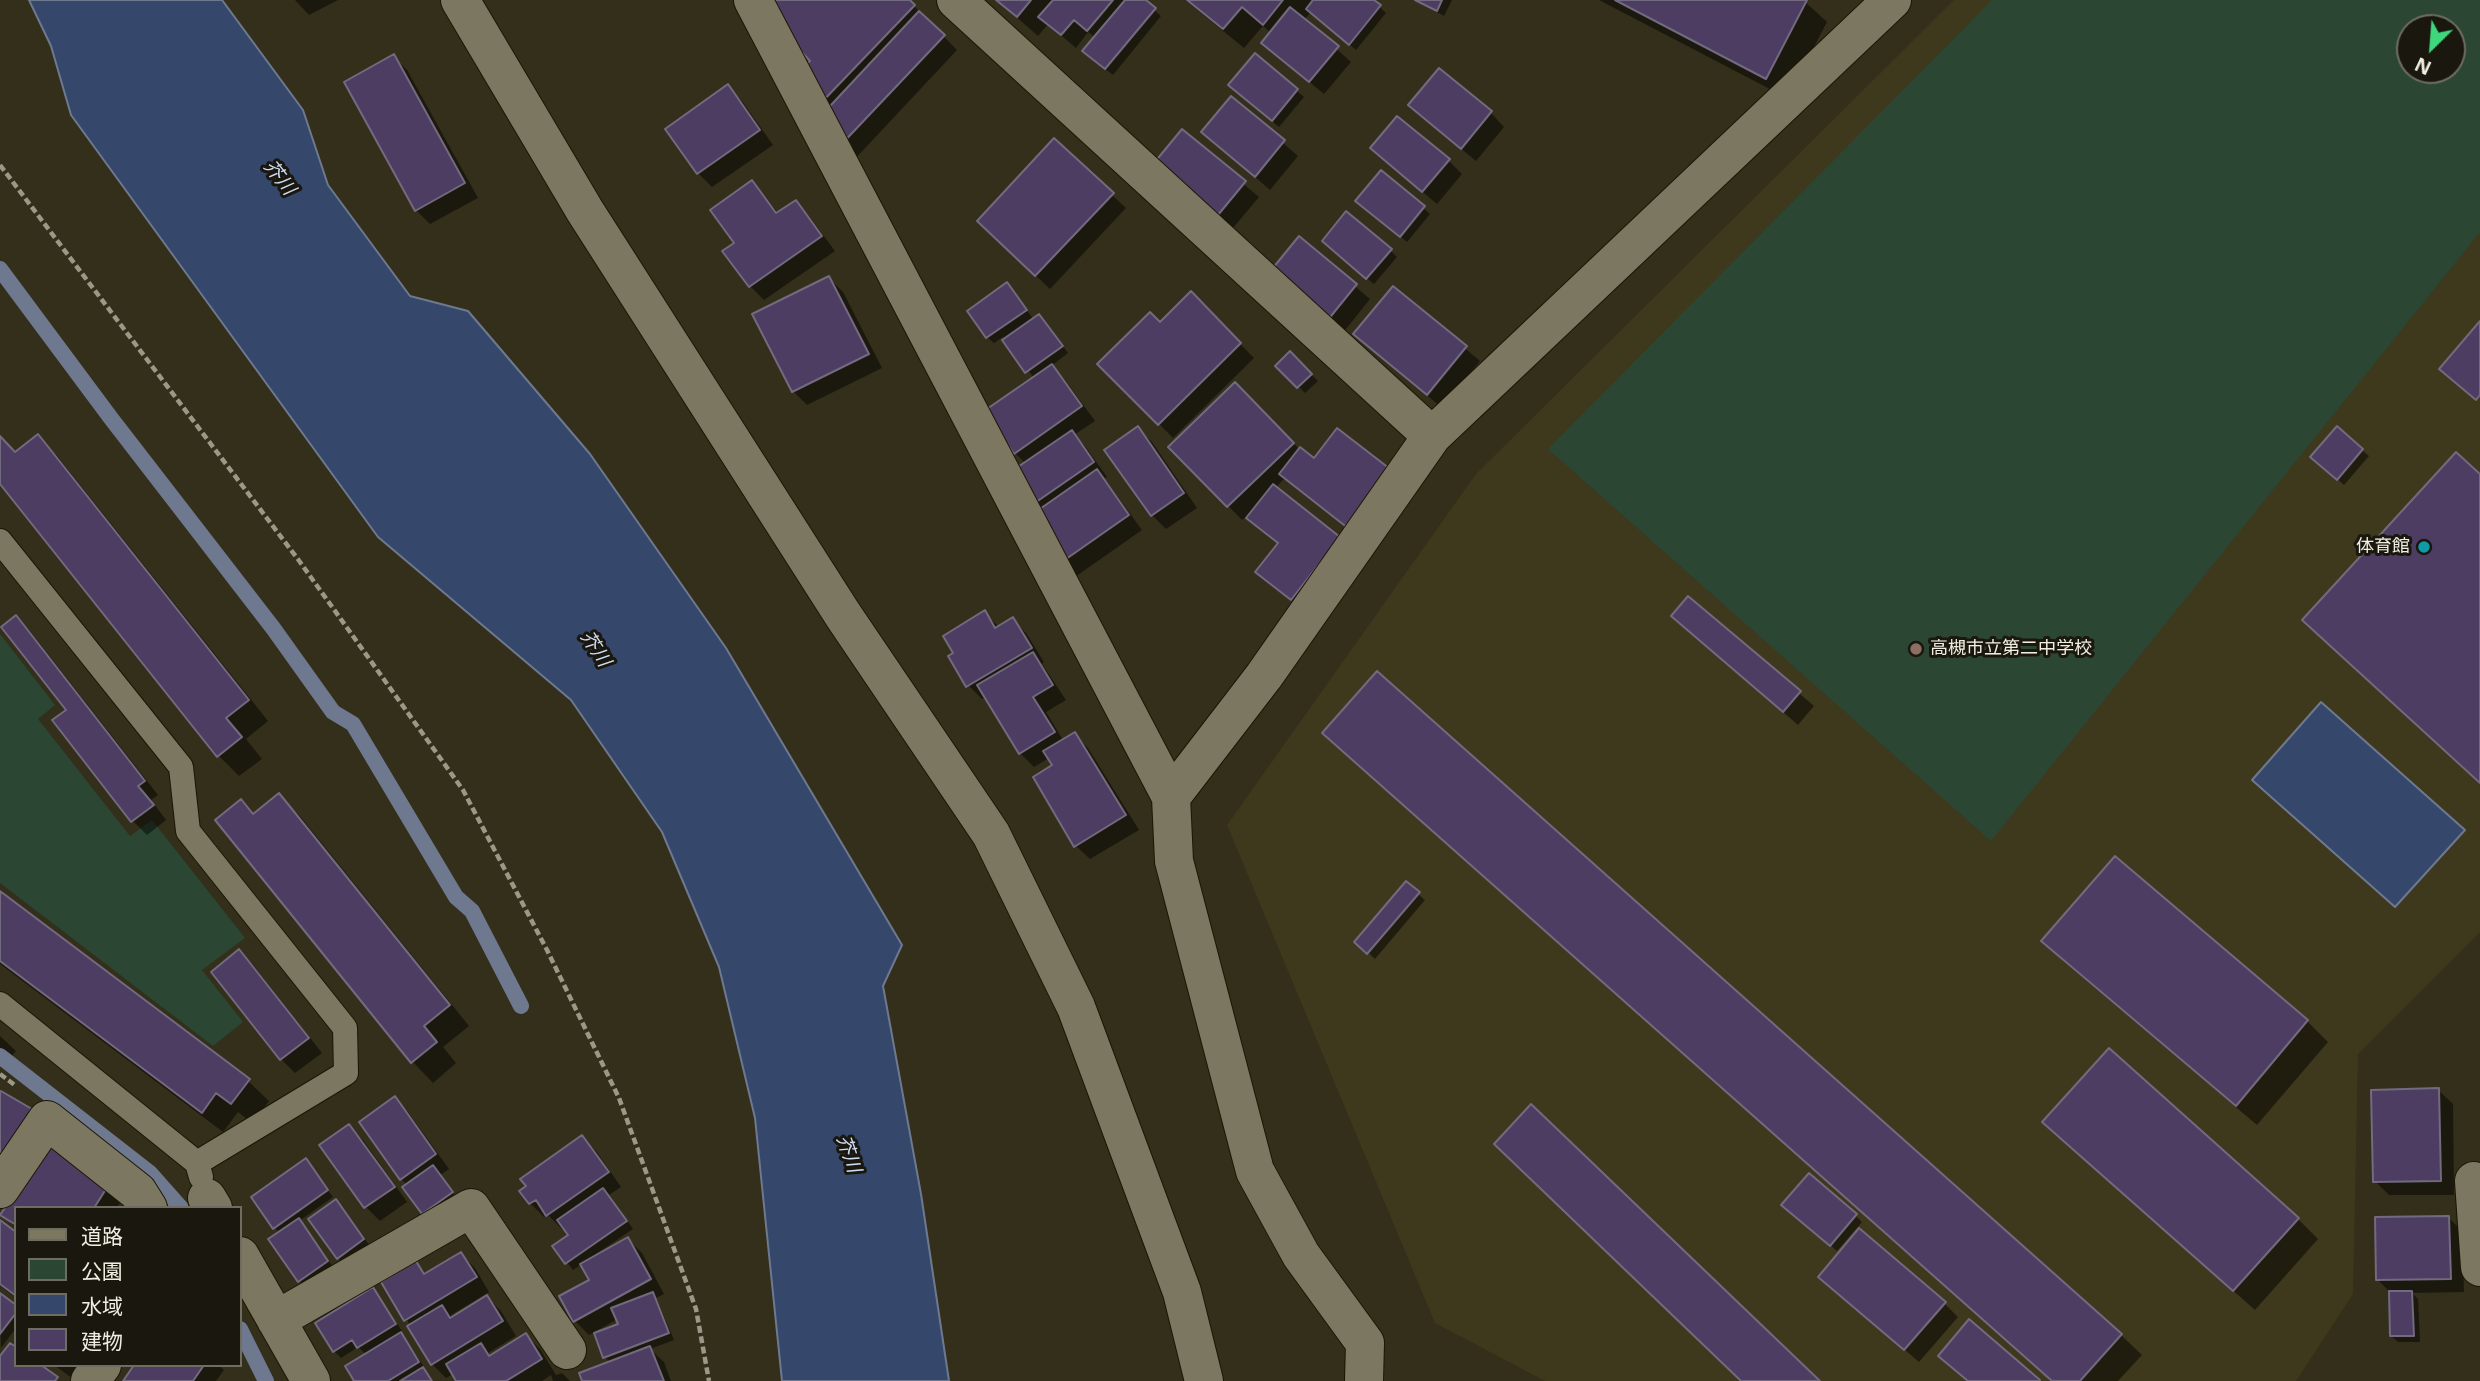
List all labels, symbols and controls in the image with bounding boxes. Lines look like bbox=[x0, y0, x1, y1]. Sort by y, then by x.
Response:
north arrow bbox=[2396, 14, 2466, 84]
text: N bbox=[2410, 51, 2435, 81]
water label: 芥川 bbox=[258, 156, 300, 200]
place label: 体育館 bbox=[2356, 536, 2410, 558]
marker: 体育館 bbox=[2416, 539, 2432, 555]
water label: 芥川 bbox=[575, 627, 615, 671]
place label: 高槻市立第二中学校 bbox=[1930, 638, 2092, 660]
marker: 高槻市立第二中学校 bbox=[1908, 641, 1924, 657]
water label: 芥川 bbox=[831, 1132, 865, 1176]
legend bbox=[14, 1206, 242, 1367]
text: 道路 bbox=[81, 1222, 123, 1250]
text: 公園 bbox=[81, 1257, 123, 1285]
text: 水域 bbox=[81, 1292, 123, 1320]
text: 建物 bbox=[81, 1327, 123, 1355]

